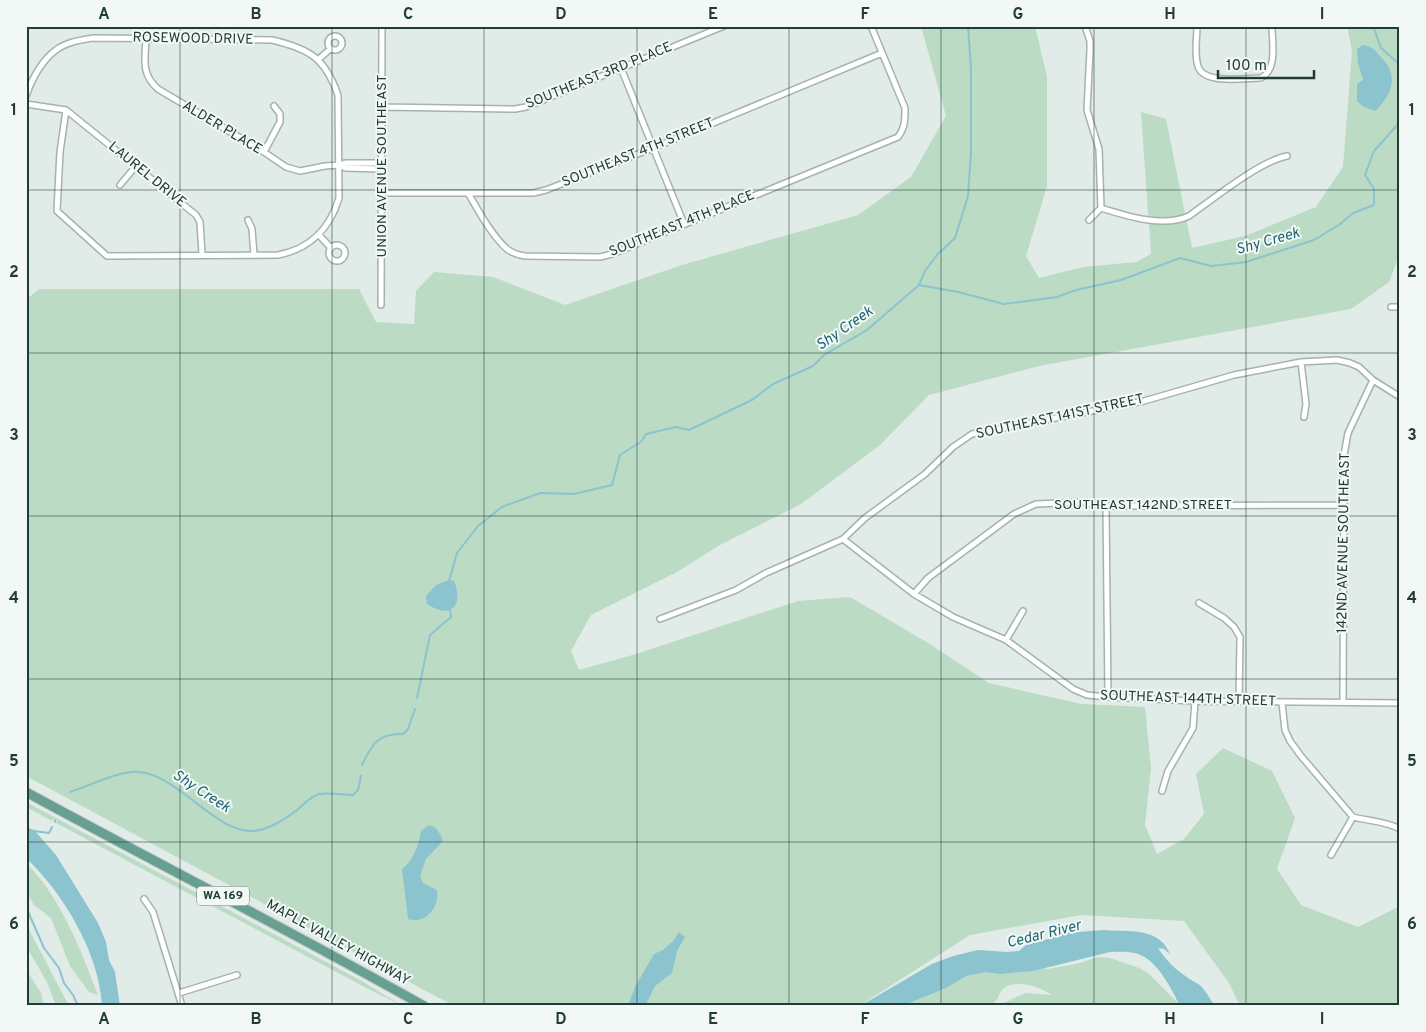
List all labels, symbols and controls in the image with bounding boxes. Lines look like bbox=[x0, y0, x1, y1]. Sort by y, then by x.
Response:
text: A bbox=[98, 5, 110, 25]
text: B bbox=[250, 5, 262, 25]
text: C bbox=[403, 5, 413, 25]
text: D bbox=[555, 5, 567, 25]
text: E bbox=[708, 5, 718, 25]
text: F bbox=[860, 5, 870, 25]
text: G bbox=[1013, 5, 1023, 25]
text: H bbox=[1164, 5, 1176, 25]
text: I bbox=[1320, 5, 1324, 25]
street label: ROSEWOOD DRIVE bbox=[132, 29, 254, 49]
street label: SOUTHEAST 3RD PLACE bbox=[523, 39, 675, 113]
scale bar bbox=[1218, 48, 1315, 80]
text: 100 m bbox=[1226, 57, 1267, 76]
street label: UNION AVENUE SOUTHEAST bbox=[374, 75, 391, 257]
street label: ALDER PLACE bbox=[179, 97, 265, 159]
text: 1 bbox=[11, 101, 17, 121]
text: 1 bbox=[1409, 101, 1415, 121]
street label: SOUTHEAST 4TH STREET bbox=[559, 115, 717, 191]
street label: LAUREL DRIVE bbox=[105, 138, 189, 212]
street label: SOUTHEAST 4TH PLACE bbox=[607, 187, 757, 261]
water label: Shy Creek bbox=[1234, 224, 1302, 260]
text: 2 bbox=[9, 263, 19, 283]
text: 2 bbox=[1407, 263, 1417, 283]
water label: Shy Creek bbox=[813, 302, 878, 356]
street label: SOUTHEAST 141ST STREET bbox=[975, 391, 1145, 443]
text: 3 bbox=[9, 426, 19, 446]
text: 3 bbox=[1407, 426, 1417, 446]
street label: 142ND AVENUE SOUTHEAST bbox=[1334, 452, 1354, 634]
street label: SOUTHEAST 142ND STREET bbox=[1054, 497, 1232, 514]
text: 4 bbox=[9, 589, 19, 609]
text: 4 bbox=[1407, 589, 1417, 609]
street label: SOUTHEAST 144TH STREET bbox=[1100, 687, 1276, 711]
text: 5 bbox=[9, 752, 19, 772]
text: 5 bbox=[1407, 752, 1417, 772]
water label: Shy Creek bbox=[168, 766, 234, 818]
road number: WA 169 bbox=[197, 886, 249, 906]
street label: MAPLE VALLEY HIGHWAY bbox=[263, 896, 413, 990]
text: 6 bbox=[9, 915, 19, 935]
text: 6 bbox=[1407, 915, 1417, 935]
water label: Cedar River bbox=[1005, 916, 1084, 953]
text: A bbox=[98, 1010, 110, 1030]
text: B bbox=[250, 1010, 262, 1030]
text: C bbox=[403, 1010, 413, 1030]
text: D bbox=[555, 1010, 567, 1030]
text: E bbox=[708, 1010, 718, 1030]
text: F bbox=[860, 1010, 870, 1030]
text: G bbox=[1013, 1010, 1023, 1030]
text: H bbox=[1164, 1010, 1176, 1030]
text: I bbox=[1320, 1010, 1324, 1030]

